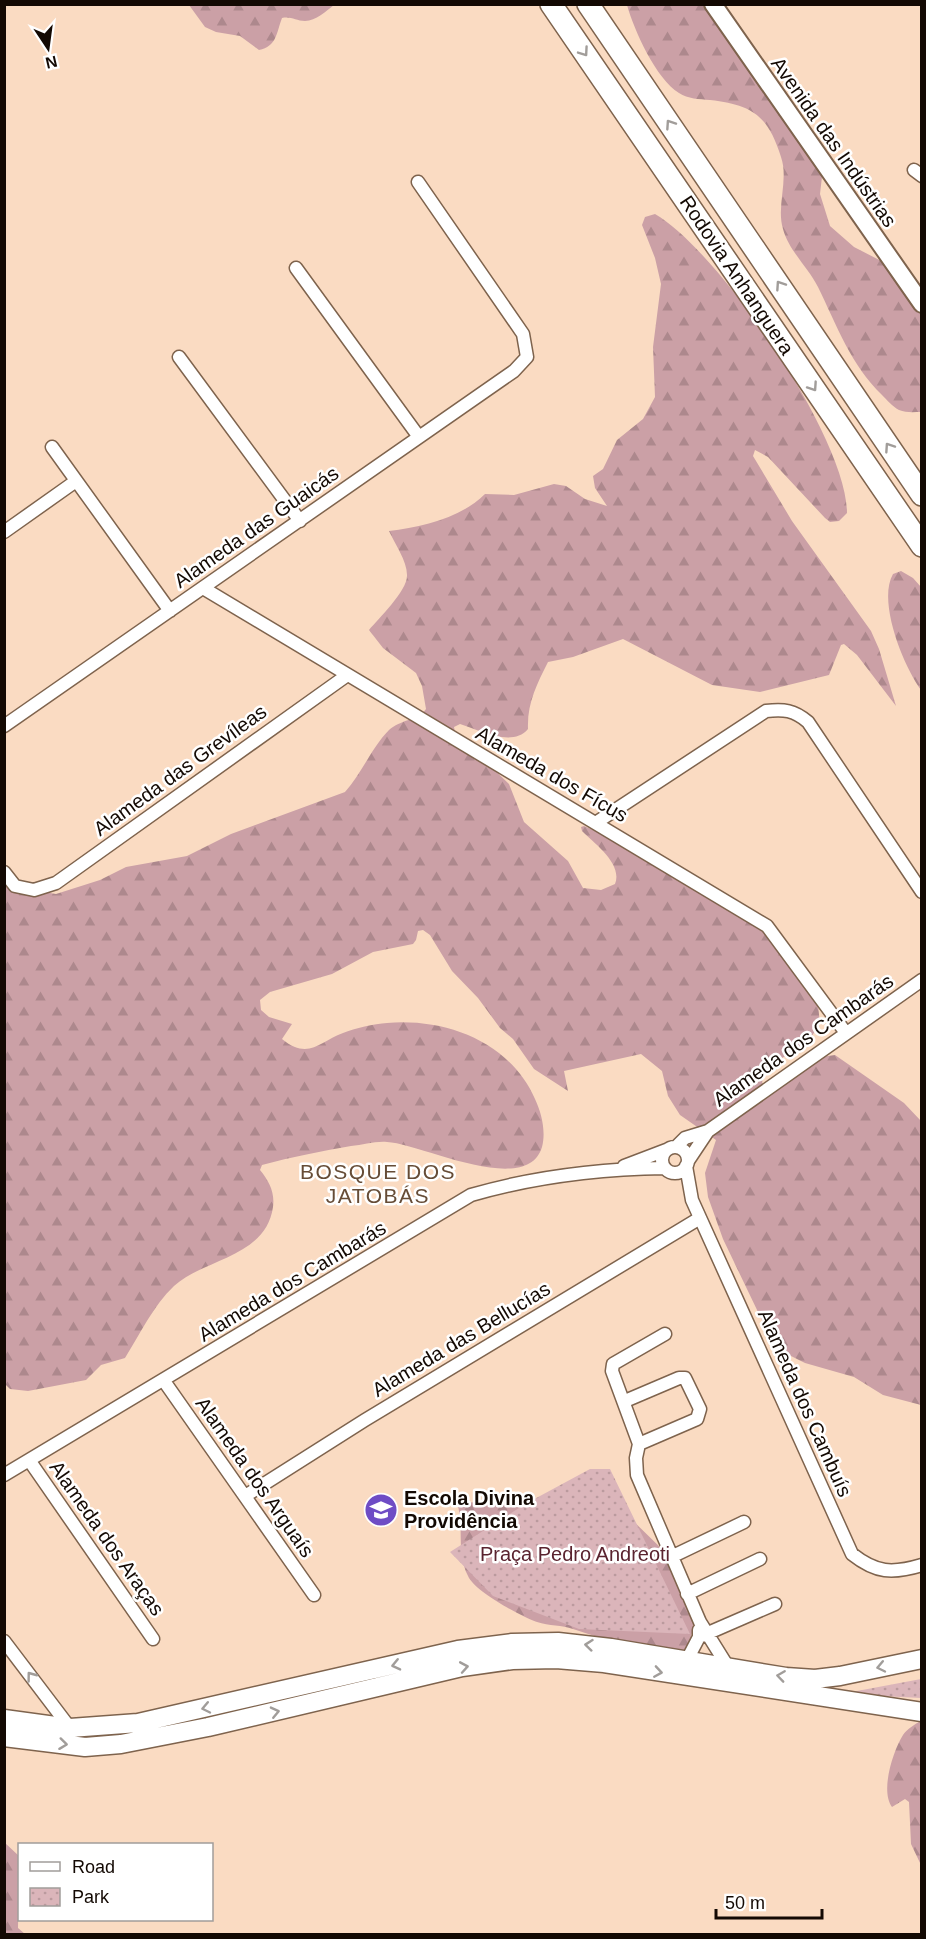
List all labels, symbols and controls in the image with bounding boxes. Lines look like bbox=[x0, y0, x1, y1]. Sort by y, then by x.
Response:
north arrow bbox=[18, 18, 78, 78]
one-way arrow bbox=[577, 46, 588, 57]
text: N bbox=[44, 53, 59, 72]
street label: Avenida das Indústrias bbox=[767, 53, 901, 231]
one-way arrow bbox=[666, 119, 677, 130]
street label: Rodovia Anhanguera bbox=[676, 191, 799, 359]
one-way arrow bbox=[776, 281, 787, 292]
one-way arrow bbox=[806, 380, 817, 391]
one-way arrow bbox=[885, 442, 896, 453]
street label: Alameda das Guaicás bbox=[170, 462, 342, 592]
street label: Alameda das Grevíleas bbox=[89, 700, 271, 840]
street label: Alameda dos Fícus bbox=[472, 722, 632, 826]
street label: Alameda dos Cambarás bbox=[709, 969, 897, 1111]
district label: BOSQUE DOS JATOBÁS bbox=[300, 1160, 456, 1207]
street label: Alameda dos Cambarás bbox=[194, 1216, 390, 1346]
street label: Alameda das Bellucías bbox=[368, 1277, 554, 1401]
street label: Alameda dos Cambuís bbox=[754, 1306, 856, 1500]
street label: Alameda dos Arguaís bbox=[191, 1393, 319, 1561]
street label: Alameda dos Araças bbox=[45, 1457, 169, 1619]
place label: Escola Divina Providência bbox=[404, 1487, 535, 1532]
school or university icon: Escola Divina Providência bbox=[363, 1492, 399, 1528]
park label: Praça Pedro Andreoti bbox=[480, 1543, 670, 1565]
one-way arrow bbox=[584, 1639, 594, 1652]
one-way arrow bbox=[392, 1657, 402, 1670]
one-way arrow bbox=[876, 1660, 886, 1673]
one-way arrow bbox=[459, 1661, 469, 1674]
one-way arrow bbox=[654, 1665, 663, 1677]
one-way arrow bbox=[27, 1671, 38, 1682]
one-way arrow bbox=[777, 1671, 786, 1683]
one-way arrow bbox=[202, 1701, 212, 1714]
one-way arrow bbox=[269, 1706, 279, 1719]
one-way arrow bbox=[58, 1738, 67, 1750]
legend bbox=[18, 1843, 213, 1921]
text: Road bbox=[72, 1857, 115, 1877]
scale bar bbox=[716, 1882, 822, 1920]
text: Park bbox=[72, 1887, 110, 1907]
text: 50 m bbox=[725, 1893, 765, 1913]

